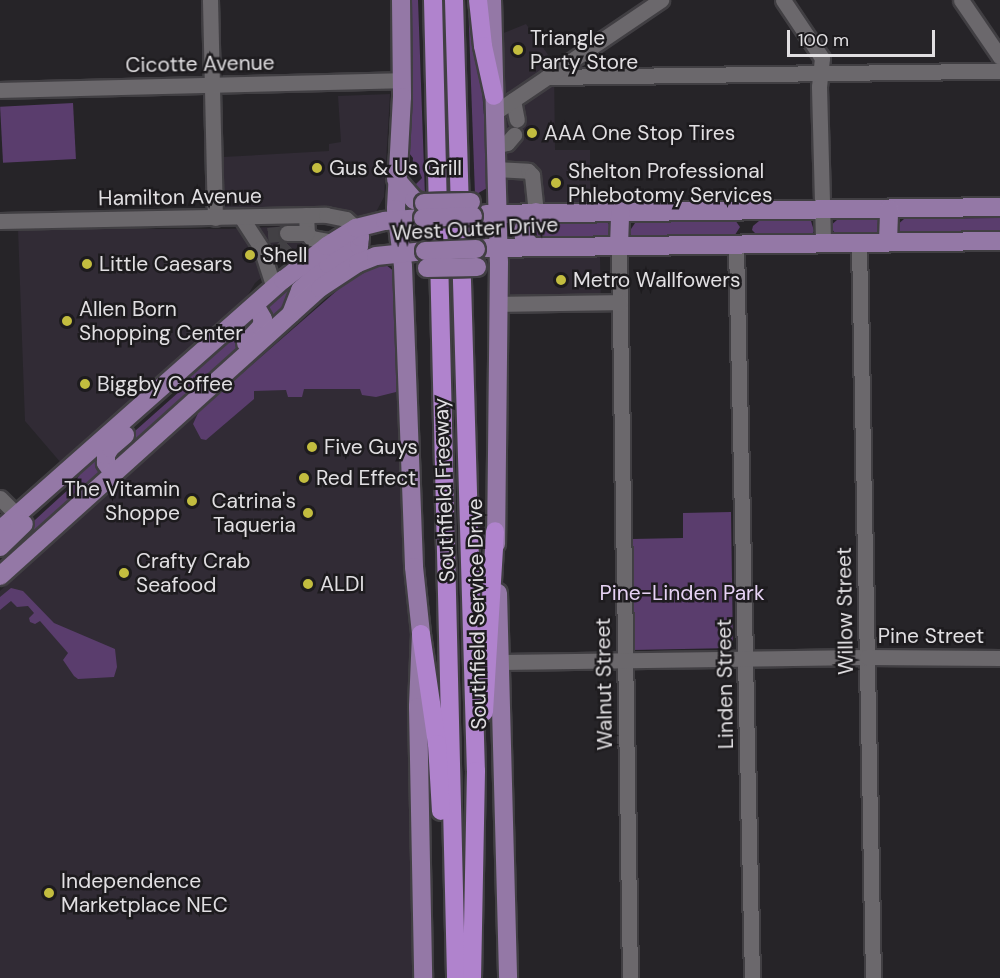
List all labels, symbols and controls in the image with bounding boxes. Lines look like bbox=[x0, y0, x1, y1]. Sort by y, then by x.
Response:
scale bar bbox=[790, 18, 938, 56]
place label: Triangle Party Store bbox=[530, 25, 638, 75]
text: 100 m bbox=[798, 28, 849, 52]
marker: Triangle Party Store bbox=[511, 43, 525, 57]
street label: Cicotte Avenue bbox=[125, 50, 275, 78]
place label: AAA One Stop Tires bbox=[544, 120, 735, 146]
marker: AAA One Stop Tires bbox=[525, 126, 539, 140]
place label: Gus & Us Grill bbox=[329, 155, 462, 181]
place label: Shelton Professional Phlebotomy Services bbox=[568, 158, 773, 208]
marker: Gus & Us Grill bbox=[310, 161, 324, 175]
marker: Shelton Professional Phlebotomy Services bbox=[549, 176, 563, 190]
street label: Hamilton Avenue bbox=[98, 183, 262, 211]
street label: West Outer Drive bbox=[391, 212, 559, 246]
place label: Shell bbox=[262, 242, 308, 268]
marker: Shell bbox=[243, 248, 257, 262]
place label: Little Caesars bbox=[99, 251, 232, 277]
marker: Little Caesars bbox=[80, 257, 94, 271]
place label: Metro Wallfowers bbox=[573, 267, 741, 293]
marker: Metro Wallfowers bbox=[554, 273, 568, 287]
place label: Allen Born Shopping Center bbox=[79, 296, 243, 346]
marker: Allen Born Shopping Center bbox=[60, 314, 74, 328]
place label: Biggby Coffee bbox=[97, 371, 233, 397]
marker: Biggby Coffee bbox=[78, 377, 92, 391]
street label: Southfield Freeway bbox=[428, 397, 460, 583]
place label: Five Guys bbox=[324, 434, 418, 460]
marker: Five Guys bbox=[305, 440, 319, 454]
place label: Red Effect bbox=[316, 465, 416, 491]
marker: Red Effect bbox=[297, 471, 311, 485]
place label: The Vitamin Shoppe bbox=[64, 476, 180, 526]
place label: Catrina's Taqueria bbox=[211, 488, 296, 538]
marker: The Vitamin Shoppe bbox=[185, 494, 199, 508]
street label: Southfield Service Drive bbox=[462, 498, 492, 730]
marker: Catrina's Taqueria bbox=[301, 506, 315, 520]
street label: Willow Street bbox=[831, 547, 859, 675]
place label: Crafty Crab Seafood bbox=[136, 548, 250, 598]
marker: Crafty Crab Seafood bbox=[117, 566, 131, 580]
place label: ALDI bbox=[320, 571, 364, 597]
marker: ALDI bbox=[301, 577, 315, 591]
park label: Pine-Linden Park bbox=[600, 580, 764, 606]
street label: Walnut Street bbox=[590, 617, 618, 751]
street label: Linden Street bbox=[711, 619, 739, 749]
street label: Pine Street bbox=[878, 623, 984, 649]
place label: Independence Marketplace NEC bbox=[61, 868, 228, 918]
marker: Independence Marketplace NEC bbox=[42, 886, 56, 900]

